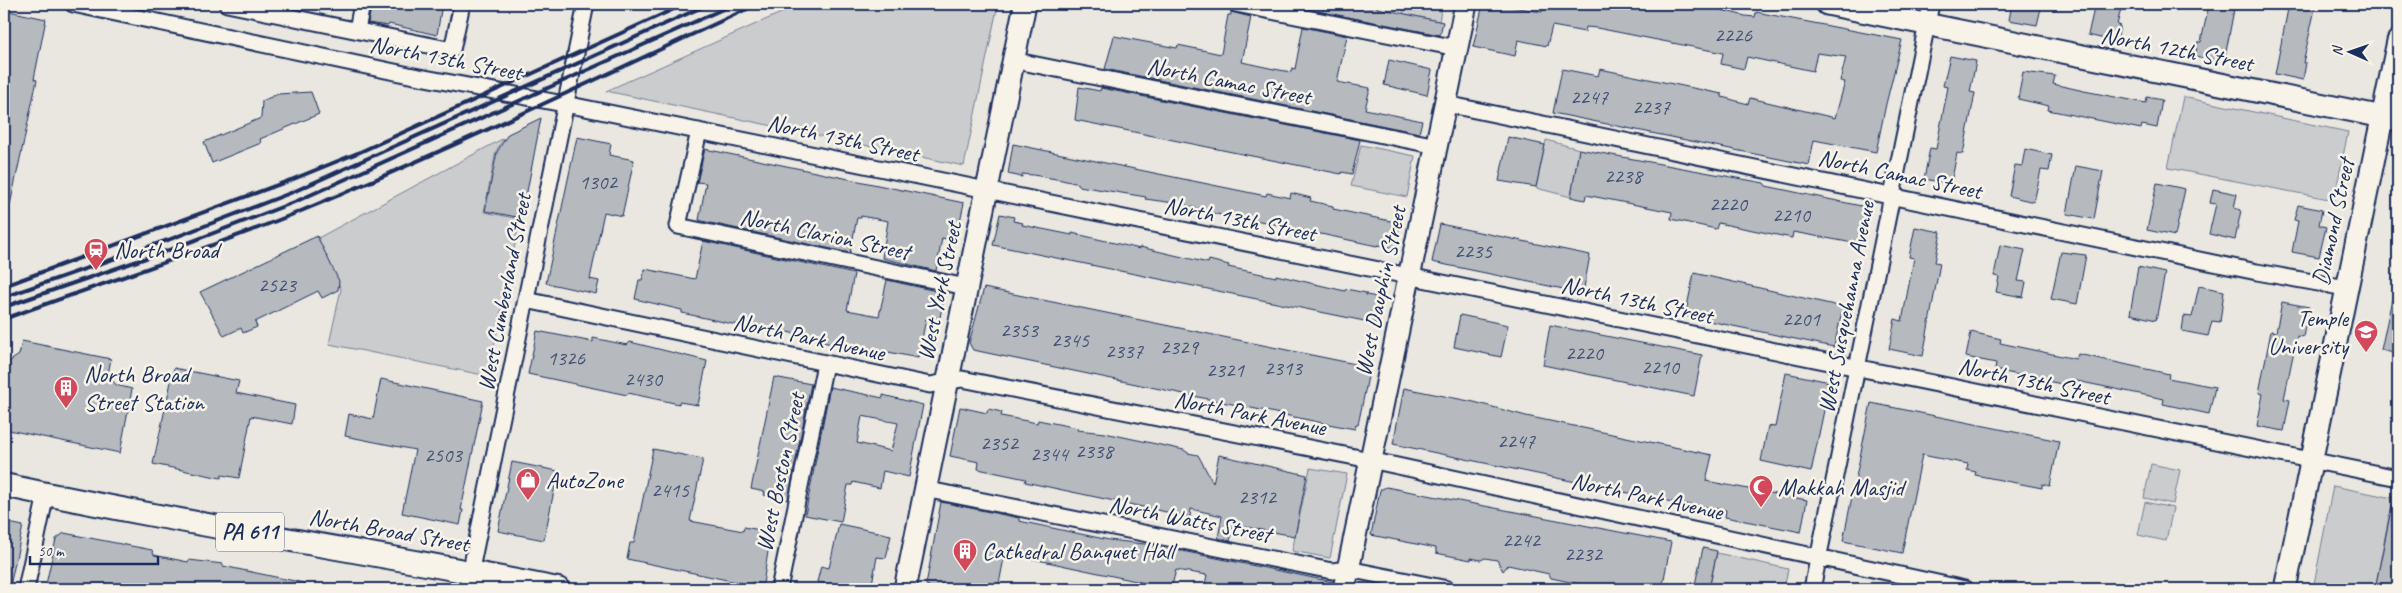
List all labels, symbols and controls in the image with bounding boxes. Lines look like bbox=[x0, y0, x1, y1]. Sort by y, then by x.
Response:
street label: North 12th Street bbox=[2098, 20, 2258, 79]
house number: 2226 bbox=[1714, 22, 1752, 48]
north arrow bbox=[2324, 28, 2374, 78]
street label: North 13th Street bbox=[367, 29, 527, 88]
text: N bbox=[2329, 45, 2346, 56]
street label: North Camac Street bbox=[1145, 50, 1315, 112]
house number: 2247 bbox=[1570, 84, 1609, 110]
house number: 2237 bbox=[1632, 94, 1671, 120]
street label: North 13th Street bbox=[764, 107, 924, 169]
street label: North Camac Street bbox=[1816, 142, 1986, 206]
street label: Diamond Street bbox=[2305, 153, 2362, 288]
house number: 2238 bbox=[1604, 163, 1644, 189]
house number: 1302 bbox=[579, 169, 618, 195]
street label: West Cumberland Street bbox=[470, 189, 538, 393]
street label: North 13th Street bbox=[1161, 190, 1321, 249]
house number: 2220 bbox=[1709, 191, 1748, 217]
street label: West Susquehanna Avenue bbox=[1811, 197, 1882, 415]
street label: North Clarion Street bbox=[737, 201, 916, 267]
street label: West Dauphin Street bbox=[1347, 201, 1413, 379]
house number: 2210 bbox=[1772, 202, 1811, 228]
street label: West York Street bbox=[910, 217, 969, 363]
place label: North Broad bbox=[114, 235, 222, 265]
station icon: North Broad bbox=[83, 237, 109, 271]
house number: 2235 bbox=[1454, 238, 1493, 264]
street label: North 13th Street bbox=[1558, 269, 1718, 331]
house number: 2523 bbox=[258, 272, 297, 298]
place label: Temple University bbox=[2268, 303, 2350, 361]
street label: North Park Avenue bbox=[731, 306, 890, 368]
house number: 2201 bbox=[1782, 306, 1821, 332]
house number: 2353 bbox=[1000, 317, 1039, 343]
school or university icon: Temple University bbox=[2353, 319, 2379, 353]
house number: 2345 bbox=[1051, 327, 1090, 353]
house number: 2329 bbox=[1160, 334, 1199, 360]
house number: 2337 bbox=[1105, 338, 1144, 364]
house number: 2220 bbox=[1565, 340, 1604, 366]
house number: 1326 bbox=[547, 345, 585, 371]
street label: North 13th Street bbox=[1955, 350, 2115, 412]
house number: 2210 bbox=[1641, 354, 1680, 380]
house number: 2313 bbox=[1264, 355, 1303, 381]
house number: 2321 bbox=[1206, 357, 1245, 383]
place label: North Broad Street Station bbox=[84, 359, 205, 417]
house number: 2430 bbox=[624, 366, 663, 392]
building icon: North Broad Street Station bbox=[53, 375, 79, 409]
street label: North Park Avenue bbox=[1172, 384, 1331, 443]
street label: West Boston Street bbox=[749, 388, 812, 554]
house number: 2247 bbox=[1497, 428, 1536, 454]
house number: 2352 bbox=[980, 430, 1019, 456]
house number: 2338 bbox=[1075, 438, 1115, 464]
house number: 2344 bbox=[1030, 441, 1070, 467]
house number: 2503 bbox=[424, 442, 463, 468]
place label: AutoZone bbox=[546, 465, 625, 495]
street label: North Park Avenue bbox=[1569, 465, 1728, 527]
shop icon: AutoZone bbox=[515, 467, 541, 501]
place label: Makkah Masjid bbox=[1778, 472, 1907, 502]
mosque icon: Makkah Masjid bbox=[1748, 474, 1774, 508]
house number: 2415 bbox=[651, 477, 690, 503]
house number: 2312 bbox=[1238, 484, 1277, 510]
street label: North Watts Street bbox=[1107, 489, 1276, 550]
street label: North Broad Street bbox=[307, 501, 473, 559]
road number: PA 611 bbox=[216, 512, 284, 552]
house number: 2242 bbox=[1502, 527, 1541, 553]
scale bar bbox=[30, 533, 158, 565]
place label: Cathedral Banquet Hall bbox=[982, 536, 1178, 566]
building icon: Cathedral Banquet Hall bbox=[952, 538, 978, 572]
house number: 2232 bbox=[1564, 541, 1603, 567]
text: 50 m bbox=[38, 542, 65, 561]

